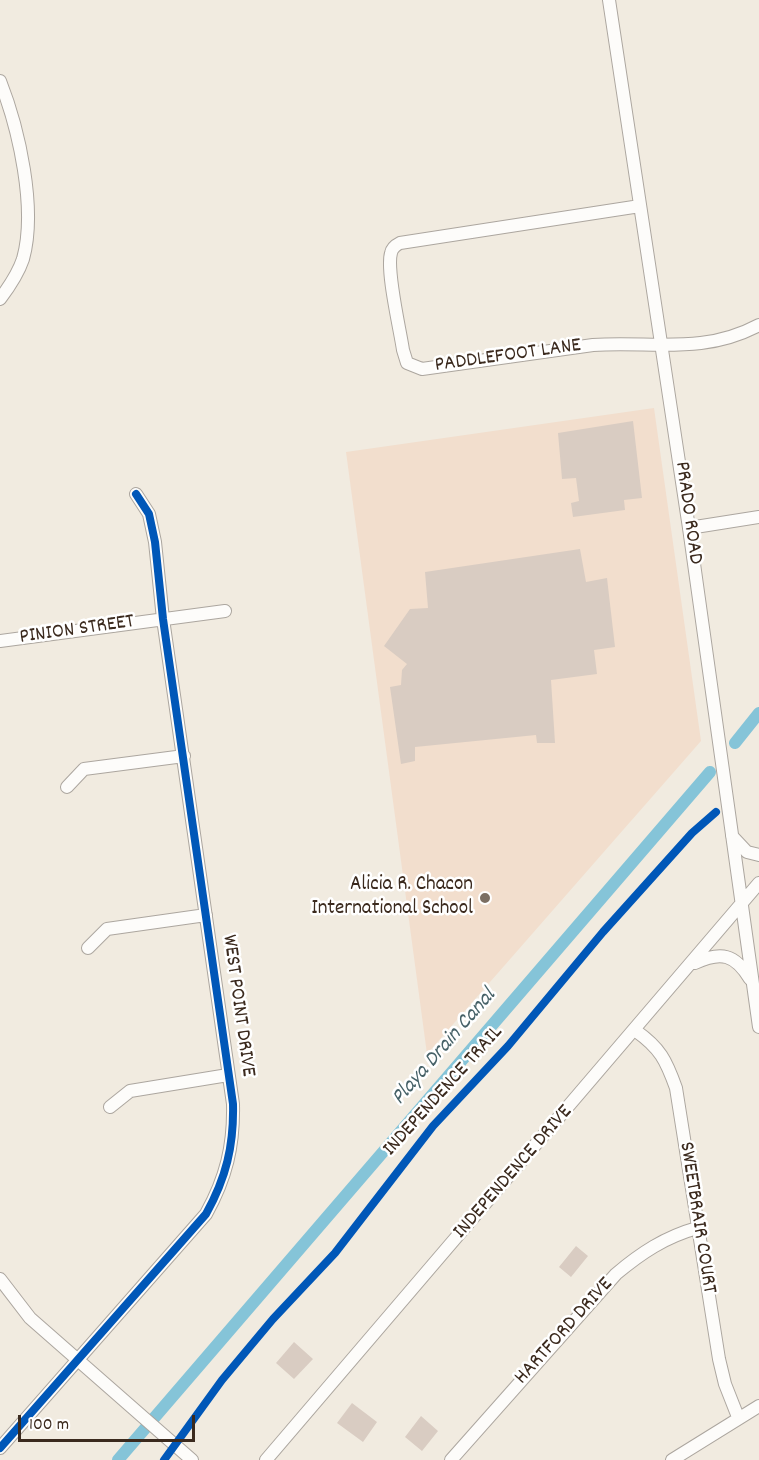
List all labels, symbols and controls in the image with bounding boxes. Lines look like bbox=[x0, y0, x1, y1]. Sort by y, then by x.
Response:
street label: PADDLEFOOT LANE bbox=[433, 334, 583, 380]
street label: PRADO ROAD bbox=[667, 460, 707, 566]
street label: PINION STREET bbox=[18, 610, 136, 652]
place label: Alicia R. Chacon International School bbox=[311, 873, 473, 923]
marker: Alicia R. Chacon International School bbox=[478, 891, 492, 905]
street label: WEST POINT DRIVE bbox=[215, 933, 259, 1079]
water label: Playa Drain Canal bbox=[387, 984, 503, 1112]
street label: INDEPENDENCE TRAIL bbox=[379, 1021, 509, 1163]
street label: INDEPENDENCE DRIVE bbox=[449, 1101, 579, 1245]
street label: SWEETBRAIR COURT bbox=[672, 1140, 720, 1296]
street label: HARTFORD DRIVE bbox=[510, 1273, 620, 1391]
scale bar bbox=[21, 1403, 198, 1441]
text: 100 m bbox=[29, 1413, 69, 1438]

